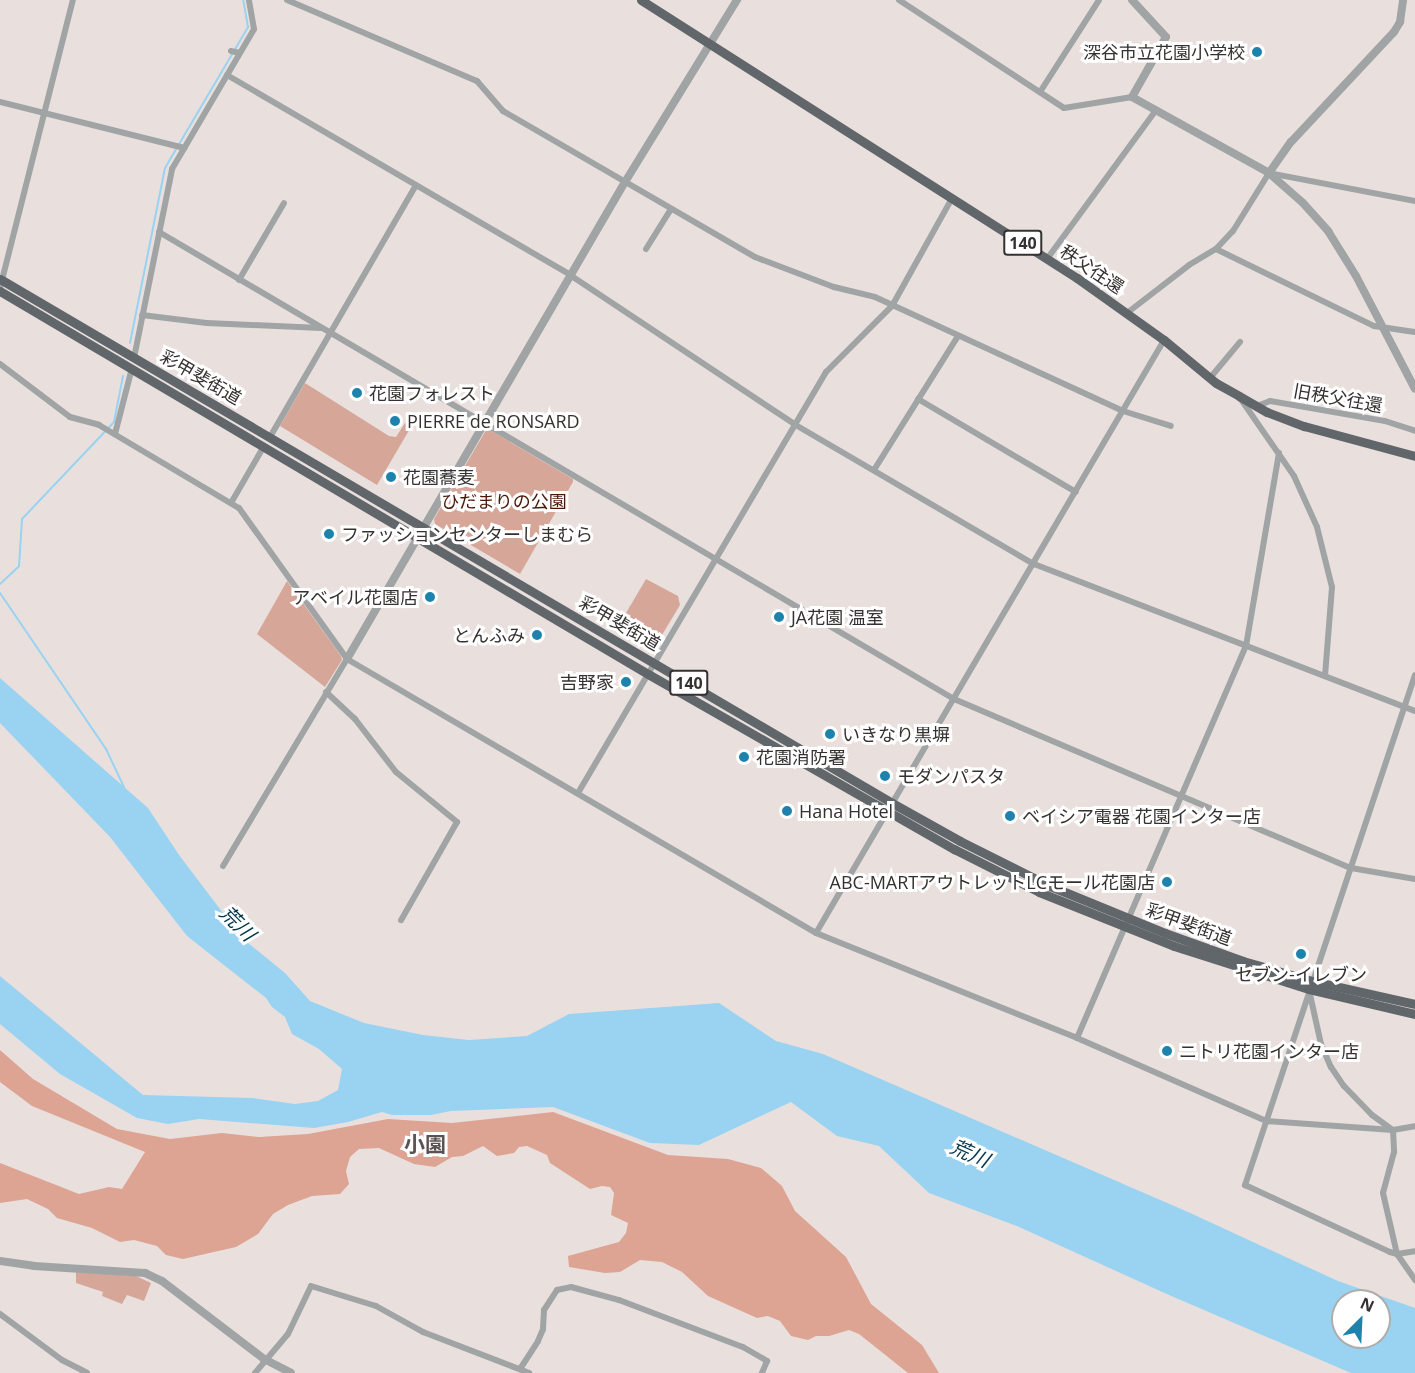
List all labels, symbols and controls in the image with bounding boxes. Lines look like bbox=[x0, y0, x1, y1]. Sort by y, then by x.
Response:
place label: 深谷市立花園小学校 bbox=[1083, 41, 1245, 63]
marker: 深谷市立花園小学校 bbox=[1250, 45, 1264, 59]
road number: 140 bbox=[1002, 230, 1044, 256]
street label: 秩父往還 bbox=[1056, 240, 1128, 298]
street label: 彩甲斐街道 bbox=[157, 345, 245, 409]
street label: 旧秩父往還 bbox=[1292, 380, 1384, 416]
place label: 花園フォレスト bbox=[369, 382, 495, 404]
marker: 花園フォレスト bbox=[350, 386, 364, 400]
place label: PIERRE de RONSARD bbox=[407, 410, 580, 432]
marker: PIERRE de RONSARD bbox=[388, 414, 402, 428]
place label: 花園蕎麦 bbox=[403, 466, 475, 488]
marker: 花園蕎麦 bbox=[384, 470, 398, 484]
park label: ひだまりの公園 bbox=[441, 490, 567, 512]
place label: ファッションセンターしまむら bbox=[341, 523, 593, 545]
marker: ファッションセンターしまむら bbox=[322, 527, 336, 541]
place label: アベイル花園店 bbox=[292, 586, 418, 608]
marker: アベイル花園店 bbox=[423, 590, 437, 604]
street label: 彩甲斐街道 bbox=[576, 591, 664, 655]
place label: JA花園 温室 bbox=[791, 606, 884, 628]
marker: JA花園 温室 bbox=[772, 610, 786, 624]
place label: とんふみ bbox=[453, 624, 525, 646]
marker: とんふみ bbox=[530, 628, 544, 642]
road number: 140 bbox=[668, 670, 710, 696]
place label: 吉野家 bbox=[560, 671, 614, 693]
marker: 吉野家 bbox=[619, 675, 633, 689]
place label: いきなり黒塀 bbox=[842, 723, 950, 745]
marker: いきなり黒塀 bbox=[823, 727, 837, 741]
place label: 花園消防署 bbox=[756, 746, 846, 768]
marker: 花園消防署 bbox=[737, 750, 751, 764]
place label: モダンパスタ bbox=[897, 765, 1005, 787]
marker: モダンパスタ bbox=[878, 769, 892, 783]
place label: Hana Hotel bbox=[799, 800, 893, 822]
marker: Hana Hotel bbox=[780, 804, 794, 818]
place label: ベイシア電器 花園インター店 bbox=[1022, 805, 1261, 827]
marker: ベイシア電器 花園インター店 bbox=[1003, 809, 1017, 823]
place label: ABC-MARTアウトレットLCモール花園店 bbox=[830, 871, 1155, 893]
marker: ABC-MARTアウトレットLCモール花園店 bbox=[1160, 875, 1174, 889]
street label: 彩甲斐街道 bbox=[1143, 898, 1235, 950]
water label: 荒川 bbox=[215, 900, 261, 946]
marker: セブン-イレブン bbox=[1294, 947, 1308, 961]
place label: セブン-イレブン bbox=[1235, 963, 1367, 985]
place label: ニトリ花園インター店 bbox=[1179, 1040, 1359, 1062]
marker: ニトリ花園インター店 bbox=[1160, 1044, 1174, 1058]
district label: 小園 bbox=[404, 1131, 446, 1157]
water label: 荒川 bbox=[947, 1134, 993, 1172]
north arrow bbox=[1331, 1289, 1391, 1349]
text: N bbox=[1357, 1292, 1378, 1317]

